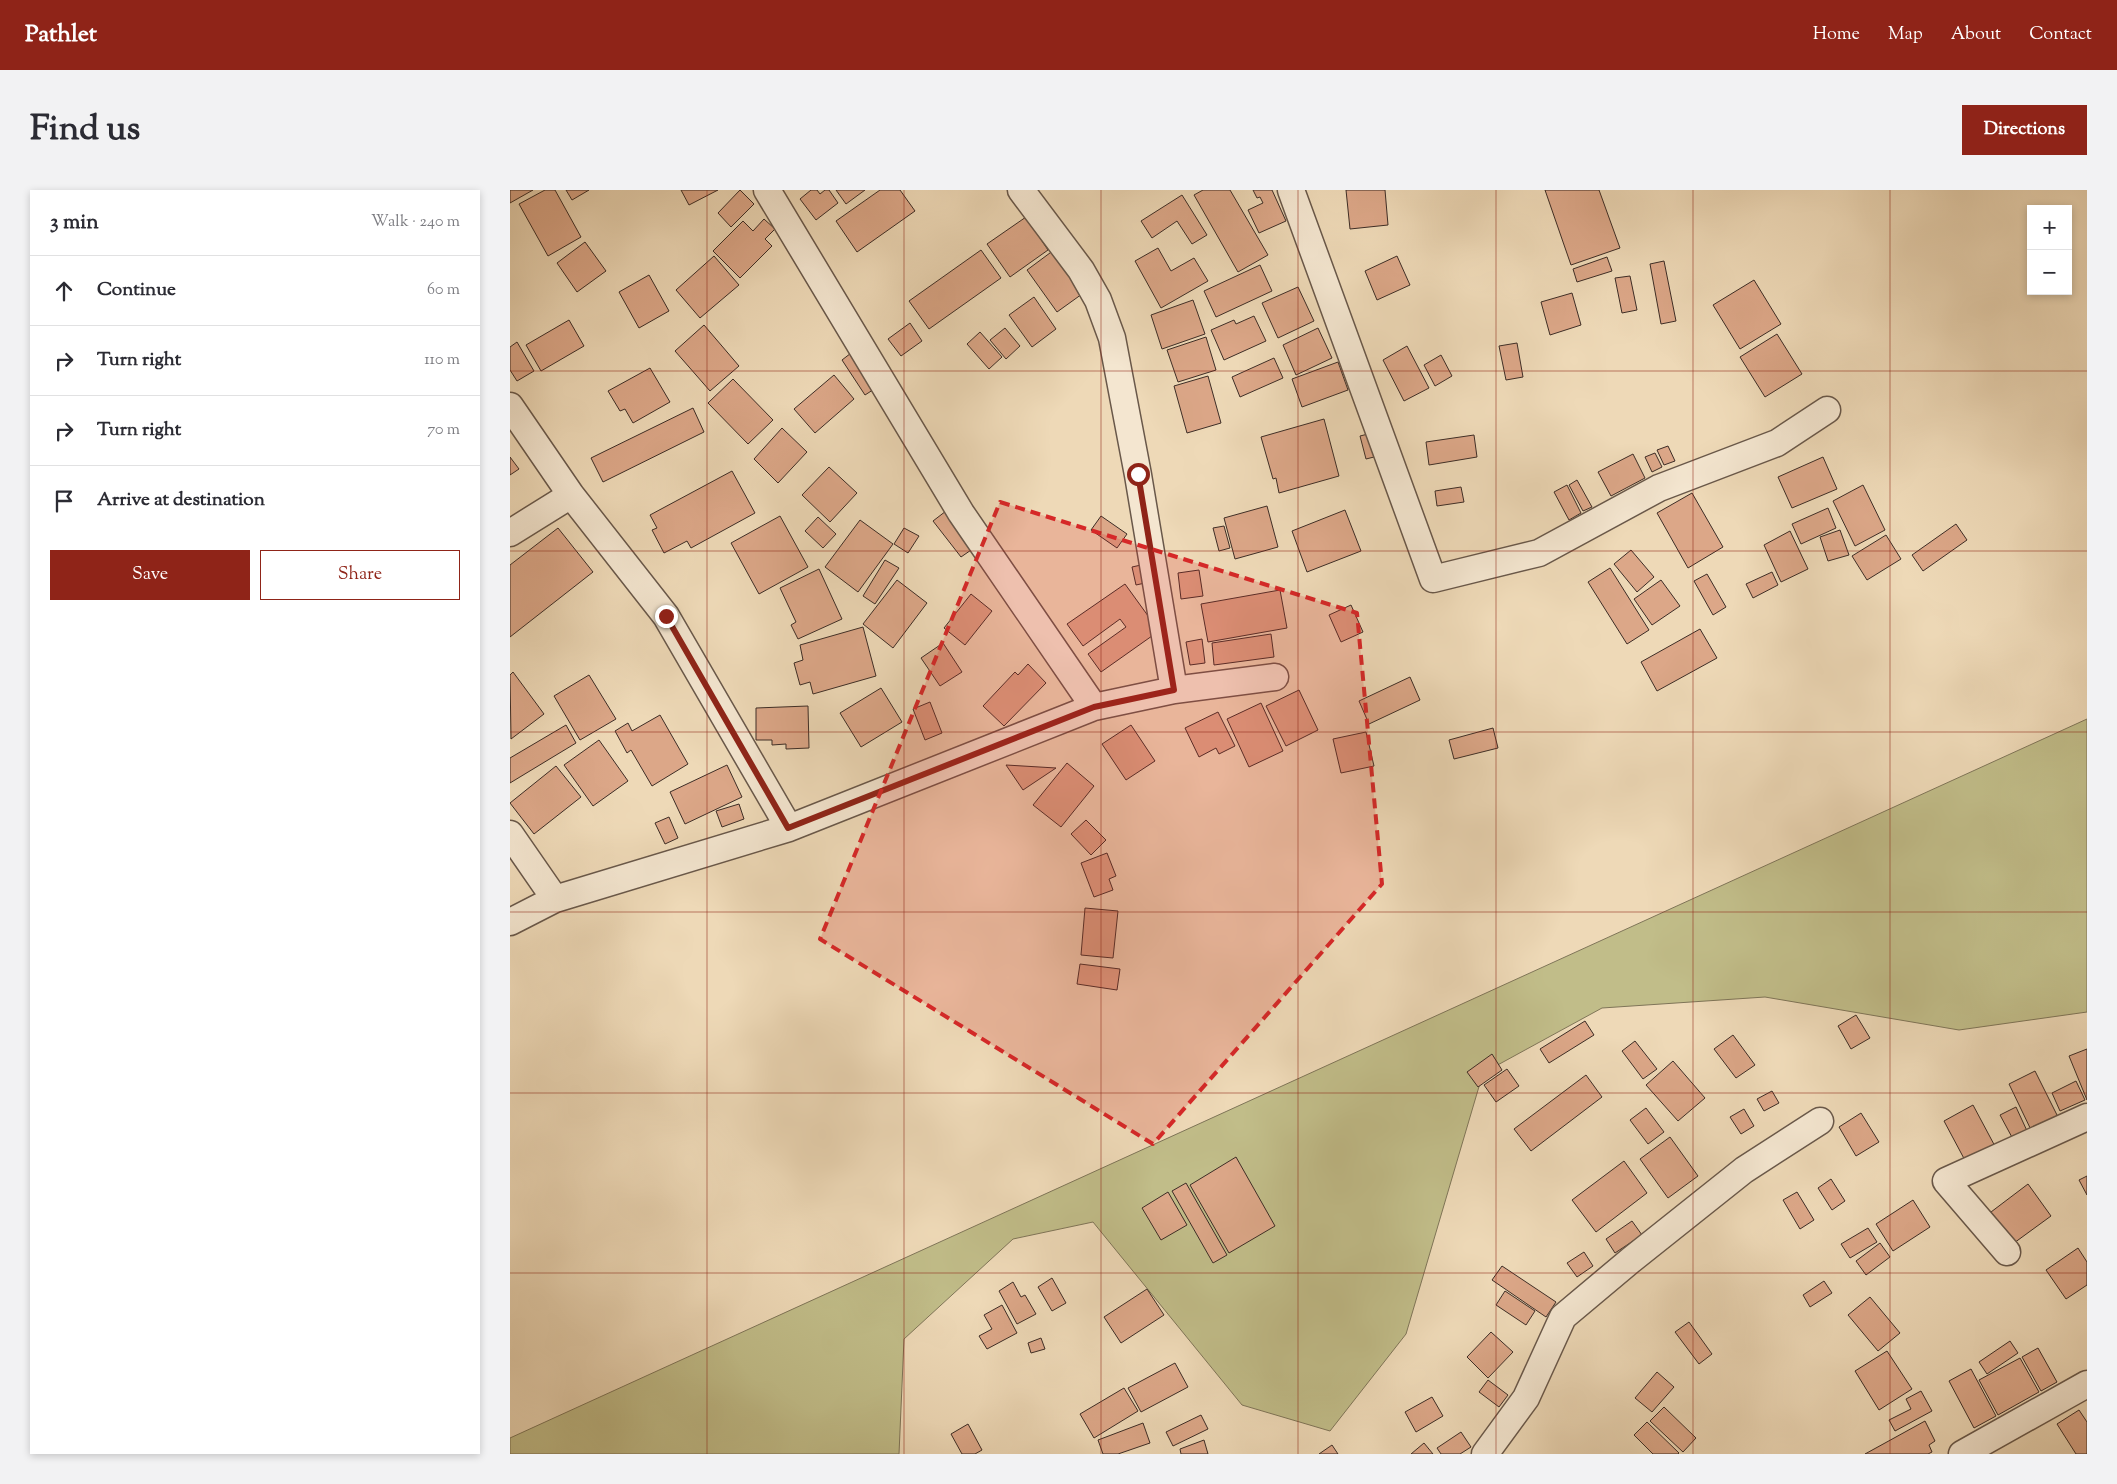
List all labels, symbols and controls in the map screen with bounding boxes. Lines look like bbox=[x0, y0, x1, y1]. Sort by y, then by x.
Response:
text: Pathlet bbox=[25, 18, 97, 52]
text: Home bbox=[1813, 22, 1860, 48]
text: Map bbox=[1888, 22, 1923, 48]
text: About bbox=[1951, 22, 2001, 48]
text: Contact bbox=[2029, 22, 2092, 48]
text: Find us bbox=[30, 105, 140, 156]
button: Directions bbox=[1962, 105, 2087, 155]
map controls bbox=[2027, 205, 2072, 295]
button: + bbox=[2027, 205, 2072, 250]
text: 3 min bbox=[50, 208, 99, 238]
text: Walk · 240 m bbox=[371, 211, 460, 234]
button: − bbox=[2027, 250, 2072, 295]
icon: ahead bbox=[50, 277, 78, 305]
text: Continue bbox=[97, 277, 176, 304]
text: 60 m bbox=[427, 279, 460, 302]
icon: right bbox=[50, 347, 78, 375]
text: Turn right bbox=[97, 347, 181, 374]
text: 110 m bbox=[424, 349, 460, 372]
icon: right bbox=[50, 417, 78, 445]
text: Turn right bbox=[97, 417, 181, 444]
text: 70 m bbox=[427, 419, 460, 442]
route start bbox=[1127, 463, 1150, 486]
icon: arrive bbox=[50, 487, 78, 515]
text: Arrive at destination bbox=[97, 487, 265, 514]
button: Save bbox=[50, 550, 250, 600]
button: Share bbox=[260, 550, 460, 600]
route end bbox=[655, 605, 678, 628]

